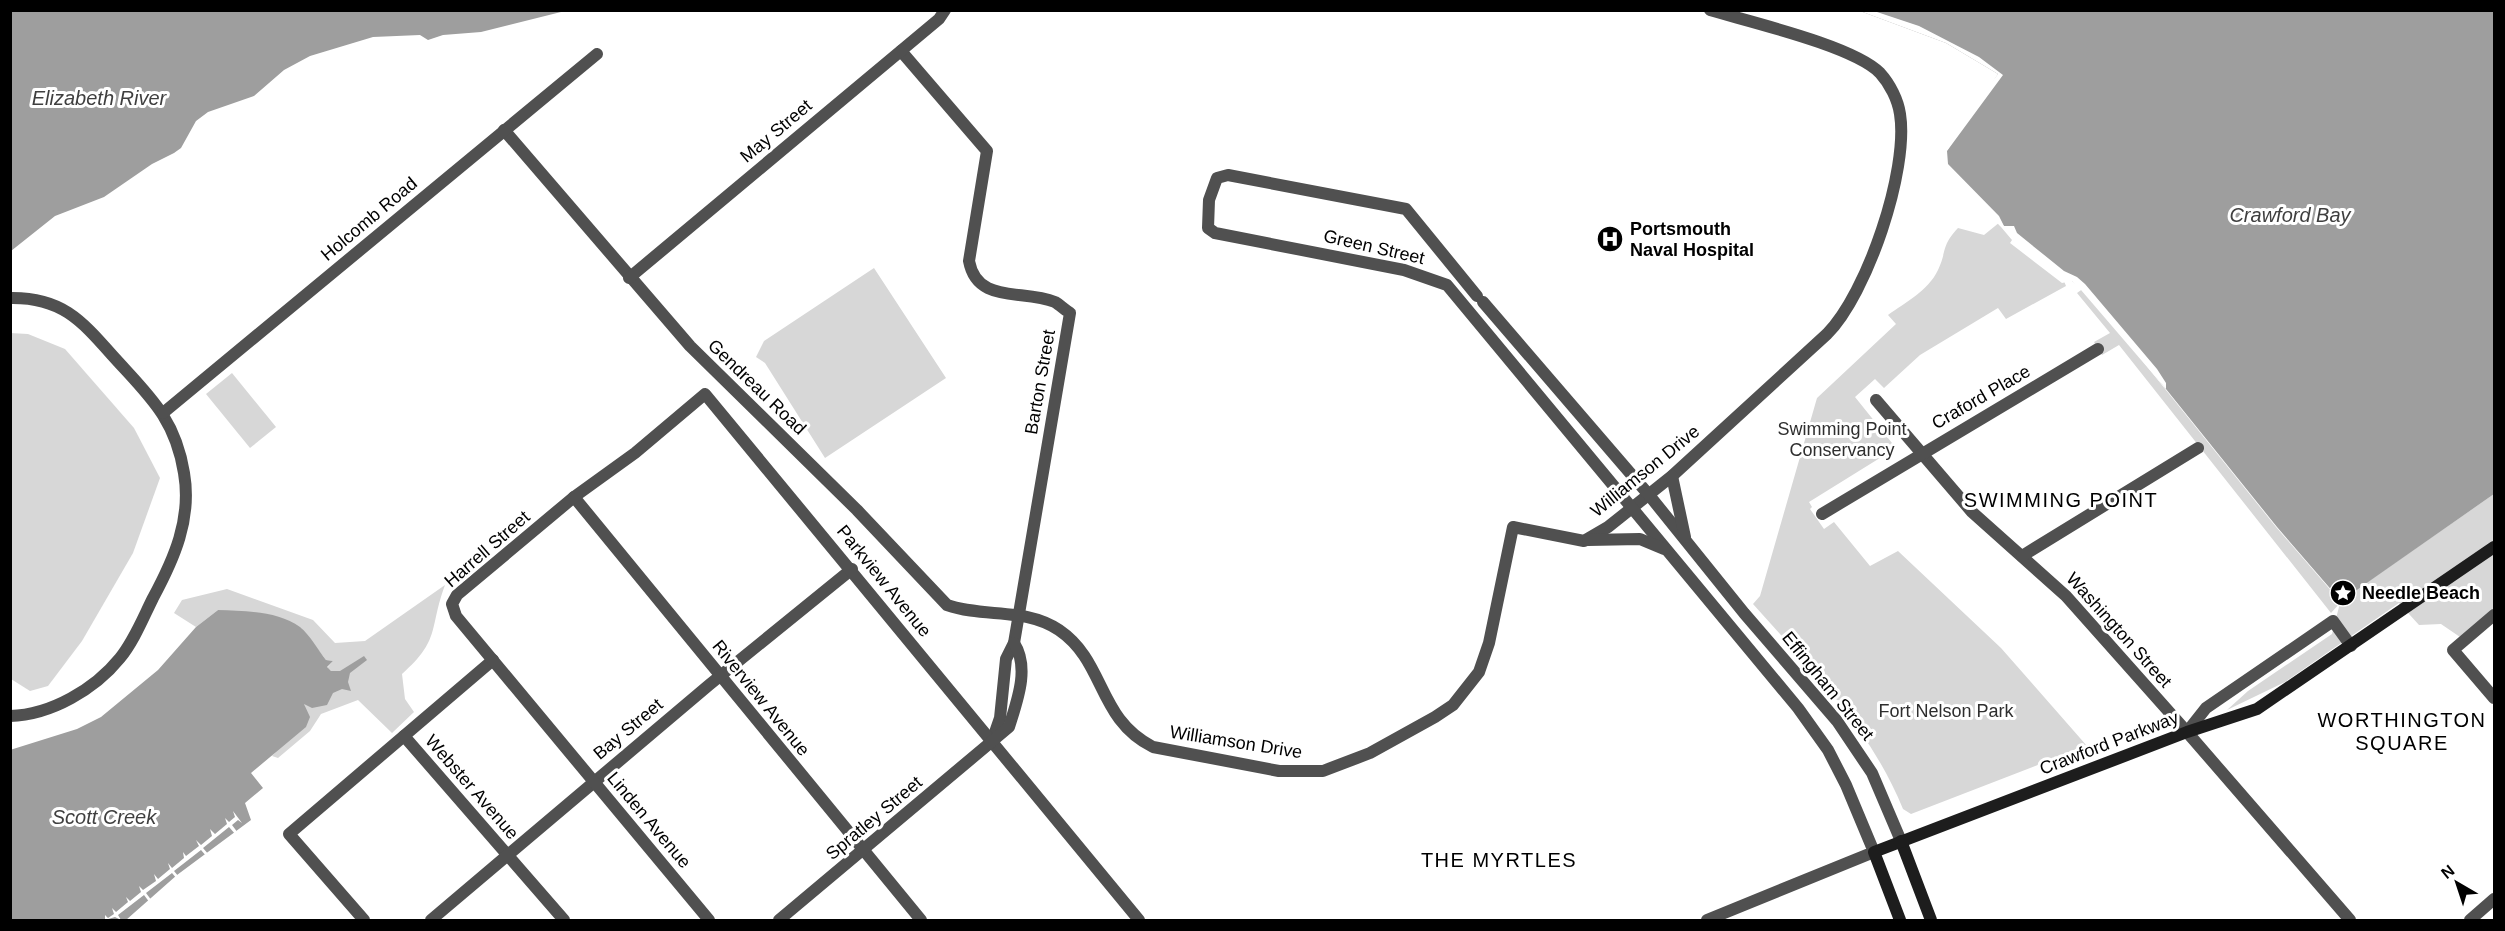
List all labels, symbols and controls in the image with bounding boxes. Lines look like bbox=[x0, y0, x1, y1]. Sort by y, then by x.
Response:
water label: Elizabeth River bbox=[32, 87, 168, 109]
street label: May Street bbox=[736, 95, 816, 167]
street label: Holcomb Road bbox=[317, 173, 421, 265]
water label: Crawford Bay bbox=[2229, 204, 2352, 226]
place label: Portsmouth Naval Hospital bbox=[1630, 219, 1754, 260]
hospital icon: Portsmouth Naval Hospital bbox=[1595, 224, 1625, 254]
street label: Green Street bbox=[1322, 226, 1426, 268]
street label: Barton Street bbox=[1021, 328, 1059, 436]
street label: Gendreau Road bbox=[704, 335, 810, 439]
street label: Craford Place bbox=[1928, 361, 2034, 433]
park label: Swimming Point Conservancy bbox=[1777, 419, 1907, 460]
street label: Williamson Drive bbox=[1587, 421, 1703, 521]
district label: SWIMMING POINT bbox=[1964, 489, 2158, 511]
street label: Harrell Street bbox=[440, 507, 534, 591]
street label: Parkview Avenue bbox=[833, 521, 935, 641]
street label: Washington Street bbox=[2062, 569, 2176, 691]
place icon: Needle Beach bbox=[2328, 578, 2358, 608]
place label: Needle Beach bbox=[2362, 583, 2480, 603]
street label: Effingham Street bbox=[1778, 628, 1878, 744]
street label: Riverview Avenue bbox=[708, 636, 814, 760]
street label: Bay Street bbox=[589, 694, 667, 764]
park label: Fort Nelson Park bbox=[1878, 701, 2015, 721]
street label: Crawford Parkway bbox=[2037, 707, 2181, 779]
district label: WORTHINGTON SQUARE bbox=[2317, 709, 2487, 754]
street label: Williamson Drive bbox=[1168, 722, 1304, 762]
street label: Webster Avenue bbox=[421, 731, 523, 843]
street label: Linden Avenue bbox=[603, 768, 695, 872]
street label: Spratley Street bbox=[822, 772, 926, 864]
water label: Scott Creek bbox=[52, 806, 157, 828]
district label: THE MYRTLES bbox=[1421, 849, 1577, 871]
north arrow bbox=[2427, 853, 2487, 913]
text: N bbox=[2438, 861, 2458, 882]

